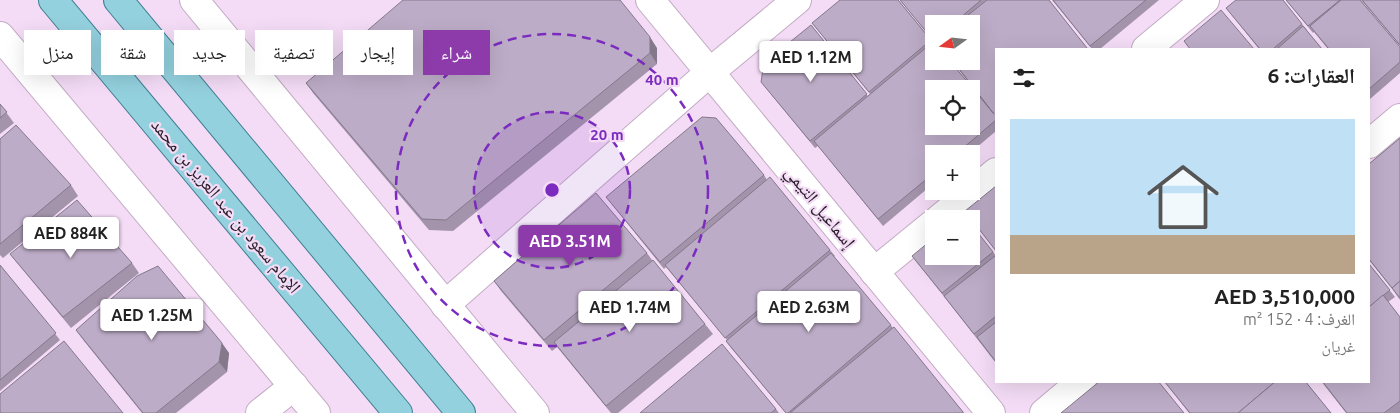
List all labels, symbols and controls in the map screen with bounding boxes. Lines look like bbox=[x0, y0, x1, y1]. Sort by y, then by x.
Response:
north arrow bbox=[925, 15, 980, 70]
map controls bbox=[925, 15, 980, 265]
chip: منزل bbox=[24, 30, 91, 75]
chip: شقة bbox=[101, 30, 164, 75]
chip: جديد bbox=[174, 30, 245, 75]
chip: تصفية bbox=[255, 30, 333, 75]
chip: إيجار bbox=[343, 30, 413, 75]
chip: شراء bbox=[423, 30, 490, 75]
pin: AED 1.12M bbox=[754, 41, 868, 83]
text: AED 1.12M bbox=[770, 48, 852, 66]
text: العقارات: 6 bbox=[1268, 63, 1355, 87]
icon: filters bbox=[1010, 64, 1038, 92]
text: 40 m bbox=[645, 71, 679, 88]
button: locate bbox=[925, 80, 980, 135]
street label: الإمام سعود بن عبد العزيز بن محمد bbox=[146, 114, 306, 298]
text: 20 m bbox=[590, 126, 624, 143]
button: + bbox=[925, 145, 980, 200]
icon: home bbox=[1138, 152, 1228, 242]
street label: إسماعيل التيمي bbox=[777, 161, 860, 255]
centre of rings bbox=[543, 181, 561, 199]
button: − bbox=[925, 210, 980, 265]
pin: AED 884K bbox=[19, 216, 123, 259]
text: AED 884K bbox=[34, 224, 108, 242]
pin: AED 3.51M bbox=[513, 224, 627, 267]
text: AED 3.51M bbox=[529, 232, 611, 250]
text: AED 3,510,000 bbox=[1214, 284, 1355, 308]
pin: AED 1.74M bbox=[573, 290, 687, 333]
pin: AED 2.63M bbox=[752, 290, 866, 333]
pin: AED 1.25M bbox=[95, 298, 209, 341]
text: AED 1.74M bbox=[589, 298, 671, 316]
text: AED 2.63M bbox=[768, 298, 850, 316]
text: AED 1.25M bbox=[111, 306, 193, 324]
text: الغرف: 4 · 152 m² bbox=[1243, 310, 1355, 328]
text: غريان bbox=[1322, 337, 1355, 355]

